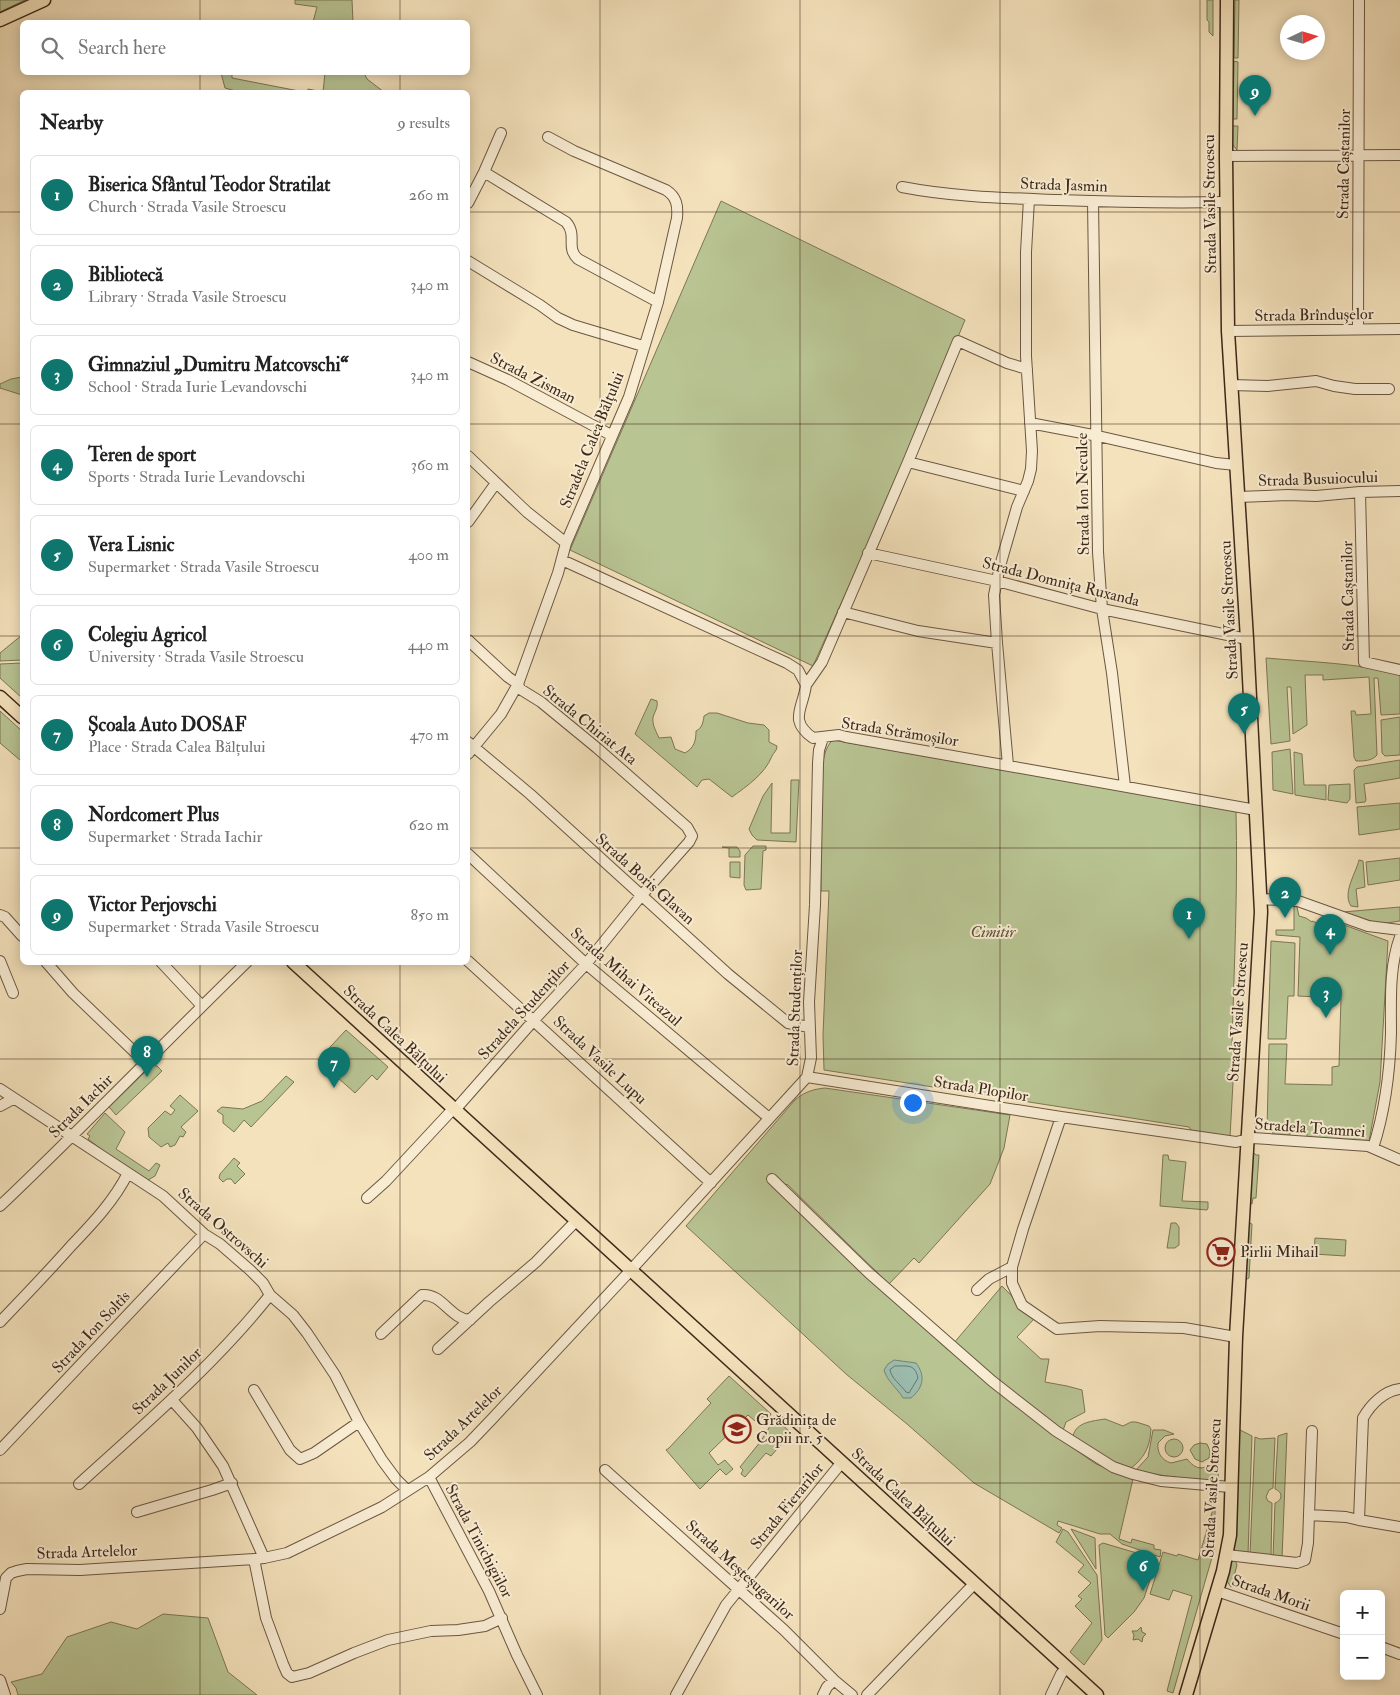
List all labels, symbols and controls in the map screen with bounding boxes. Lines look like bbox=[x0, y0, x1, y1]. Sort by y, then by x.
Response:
north arrow bbox=[1280, 15, 1325, 60]
search box bbox=[20, 20, 470, 75]
icon: search bbox=[38, 34, 66, 62]
text: Search here bbox=[78, 36, 166, 60]
pin: 9 bbox=[1239, 75, 1271, 116]
text: Nearby bbox=[40, 109, 103, 136]
street label: Strada Caștanilor bbox=[1333, 109, 1355, 219]
text: 9 results bbox=[397, 113, 450, 133]
street label: Strada Vasile Stroescu bbox=[1199, 134, 1221, 274]
text: Biserica Sfântul Teodor Stratilat bbox=[88, 173, 330, 197]
street label: Strada Jasmin bbox=[1020, 173, 1108, 198]
text: 1 bbox=[54, 185, 60, 205]
text: 260 m bbox=[409, 185, 449, 205]
text: Church · Strada Vasile Stroescu bbox=[88, 197, 286, 217]
text: Bibliotecă bbox=[88, 263, 163, 287]
text: 2 bbox=[53, 275, 61, 295]
text: 340 m bbox=[410, 275, 449, 295]
text: Library · Strada Vasile Stroescu bbox=[88, 287, 286, 307]
street label: Strada Brîndușelor bbox=[1254, 304, 1374, 326]
street label: Strada Zisman bbox=[487, 348, 579, 408]
text: Gimnaziul „Dumitru Matcovschi“ bbox=[88, 353, 349, 377]
text: 3 bbox=[54, 365, 60, 385]
text: 340 m bbox=[410, 365, 449, 385]
street label: Stradela Calea Bălțului bbox=[556, 369, 628, 511]
text: School · Strada Iurie Levandovschi bbox=[88, 377, 307, 397]
street label: Strada Ion Neculce bbox=[1072, 432, 1094, 555]
text: Teren de sport bbox=[88, 443, 196, 467]
text: 4 bbox=[53, 455, 61, 475]
text: 360 m bbox=[411, 455, 449, 475]
text: Sports · Strada Iurie Levandovschi bbox=[88, 467, 305, 487]
street label: Strada Busuiocului bbox=[1258, 467, 1378, 491]
text: Vera Lisnic bbox=[88, 533, 174, 557]
street label: Strada Vasile Stroescu bbox=[1215, 540, 1243, 680]
street label: Strada Caștanilor bbox=[1337, 541, 1359, 651]
text: 5 bbox=[53, 545, 61, 565]
text: 400 m bbox=[408, 545, 449, 565]
street label: Strada Domnița Ruxanda bbox=[980, 553, 1142, 611]
text: Supermarket · Strada Vasile Stroescu bbox=[88, 557, 319, 577]
text: Colegiu Agricol bbox=[88, 623, 207, 647]
text: 6 bbox=[53, 635, 61, 655]
text: 440 m bbox=[408, 635, 449, 655]
text: University · Strada Vasile Stroescu bbox=[88, 647, 304, 667]
street label: Strada Chiriat Ata bbox=[539, 681, 642, 770]
pin: 5 bbox=[1228, 693, 1260, 734]
text: Școala Auto DOSAF bbox=[88, 713, 246, 737]
street label: Strada Strămoșilor bbox=[840, 713, 960, 751]
text: 7 bbox=[53, 725, 61, 745]
text: 470 m bbox=[409, 725, 449, 745]
text: Place · Strada Calea Bălțului bbox=[88, 737, 266, 757]
text: Nordcomert Plus bbox=[88, 803, 219, 827]
text: 8 bbox=[53, 815, 61, 835]
text: 620 m bbox=[409, 815, 449, 835]
text: Supermarket · Strada Iachir bbox=[88, 827, 262, 847]
street label: Strada Boris Glavan bbox=[591, 829, 699, 929]
pin: 2 bbox=[1269, 877, 1301, 918]
text: Victor Perjovschi bbox=[88, 893, 217, 917]
pin: 1 bbox=[1173, 898, 1205, 939]
text: 9 bbox=[53, 905, 61, 925]
text: 850 m bbox=[411, 905, 449, 925]
pin: 4 bbox=[1314, 914, 1346, 955]
text: Supermarket · Strada Vasile Stroescu bbox=[88, 917, 319, 937]
park label: Cimitir bbox=[970, 922, 1017, 942]
street label: Strada Mihai Viteazul bbox=[566, 923, 686, 1031]
street label: Strada Vasile Stroescu bbox=[1223, 942, 1253, 1082]
street label: Strada Studenților bbox=[783, 949, 807, 1067]
street label: Stradela Studenților bbox=[474, 956, 574, 1064]
pin: 3 bbox=[1310, 977, 1342, 1018]
street label: Strada Calea Bălțului bbox=[339, 981, 451, 1087]
street label: Strada Vasile Lupu bbox=[548, 1011, 651, 1109]
pin: 8 bbox=[131, 1036, 163, 1077]
pin: 7 bbox=[318, 1047, 350, 1088]
street label: Strada Iachir bbox=[45, 1070, 117, 1142]
street label: Strada Plopilor bbox=[932, 1072, 1030, 1107]
your location bbox=[900, 1090, 926, 1116]
street label: Stradela Toamnei bbox=[1254, 1114, 1366, 1142]
street label: Strada Ostrovschi bbox=[174, 1183, 272, 1273]
supermarket icon: Pirlii Mihail bbox=[1206, 1237, 1236, 1267]
place label: Pirlii Mihail bbox=[1240, 1242, 1318, 1262]
street label: Strada Ion Soltîs bbox=[48, 1287, 134, 1377]
street label: Strada Junilor bbox=[128, 1343, 207, 1420]
street label: Strada Artelelor bbox=[420, 1381, 506, 1465]
place label: Grădinița de Copii nr. 5 bbox=[756, 1410, 837, 1449]
school or university icon: Grădinița de Copii nr. 5 bbox=[722, 1414, 752, 1444]
street label: Strada Vasile Stroescu bbox=[1198, 1418, 1226, 1558]
street label: Strada Calea Bălțului bbox=[847, 1444, 959, 1550]
street label: Strada Fierarilor bbox=[746, 1459, 828, 1553]
street label: Strada Tinichigiilor bbox=[441, 1481, 517, 1601]
street label: Strada Meșteșugarilor bbox=[681, 1516, 799, 1624]
street label: Strada Artelelor bbox=[36, 1540, 138, 1564]
pin: 6 bbox=[1127, 1550, 1159, 1591]
street label: Strada Morii bbox=[1229, 1570, 1313, 1616]
map controls bbox=[1340, 1590, 1385, 1680]
button: + bbox=[1340, 1590, 1385, 1635]
button: − bbox=[1340, 1635, 1385, 1680]

